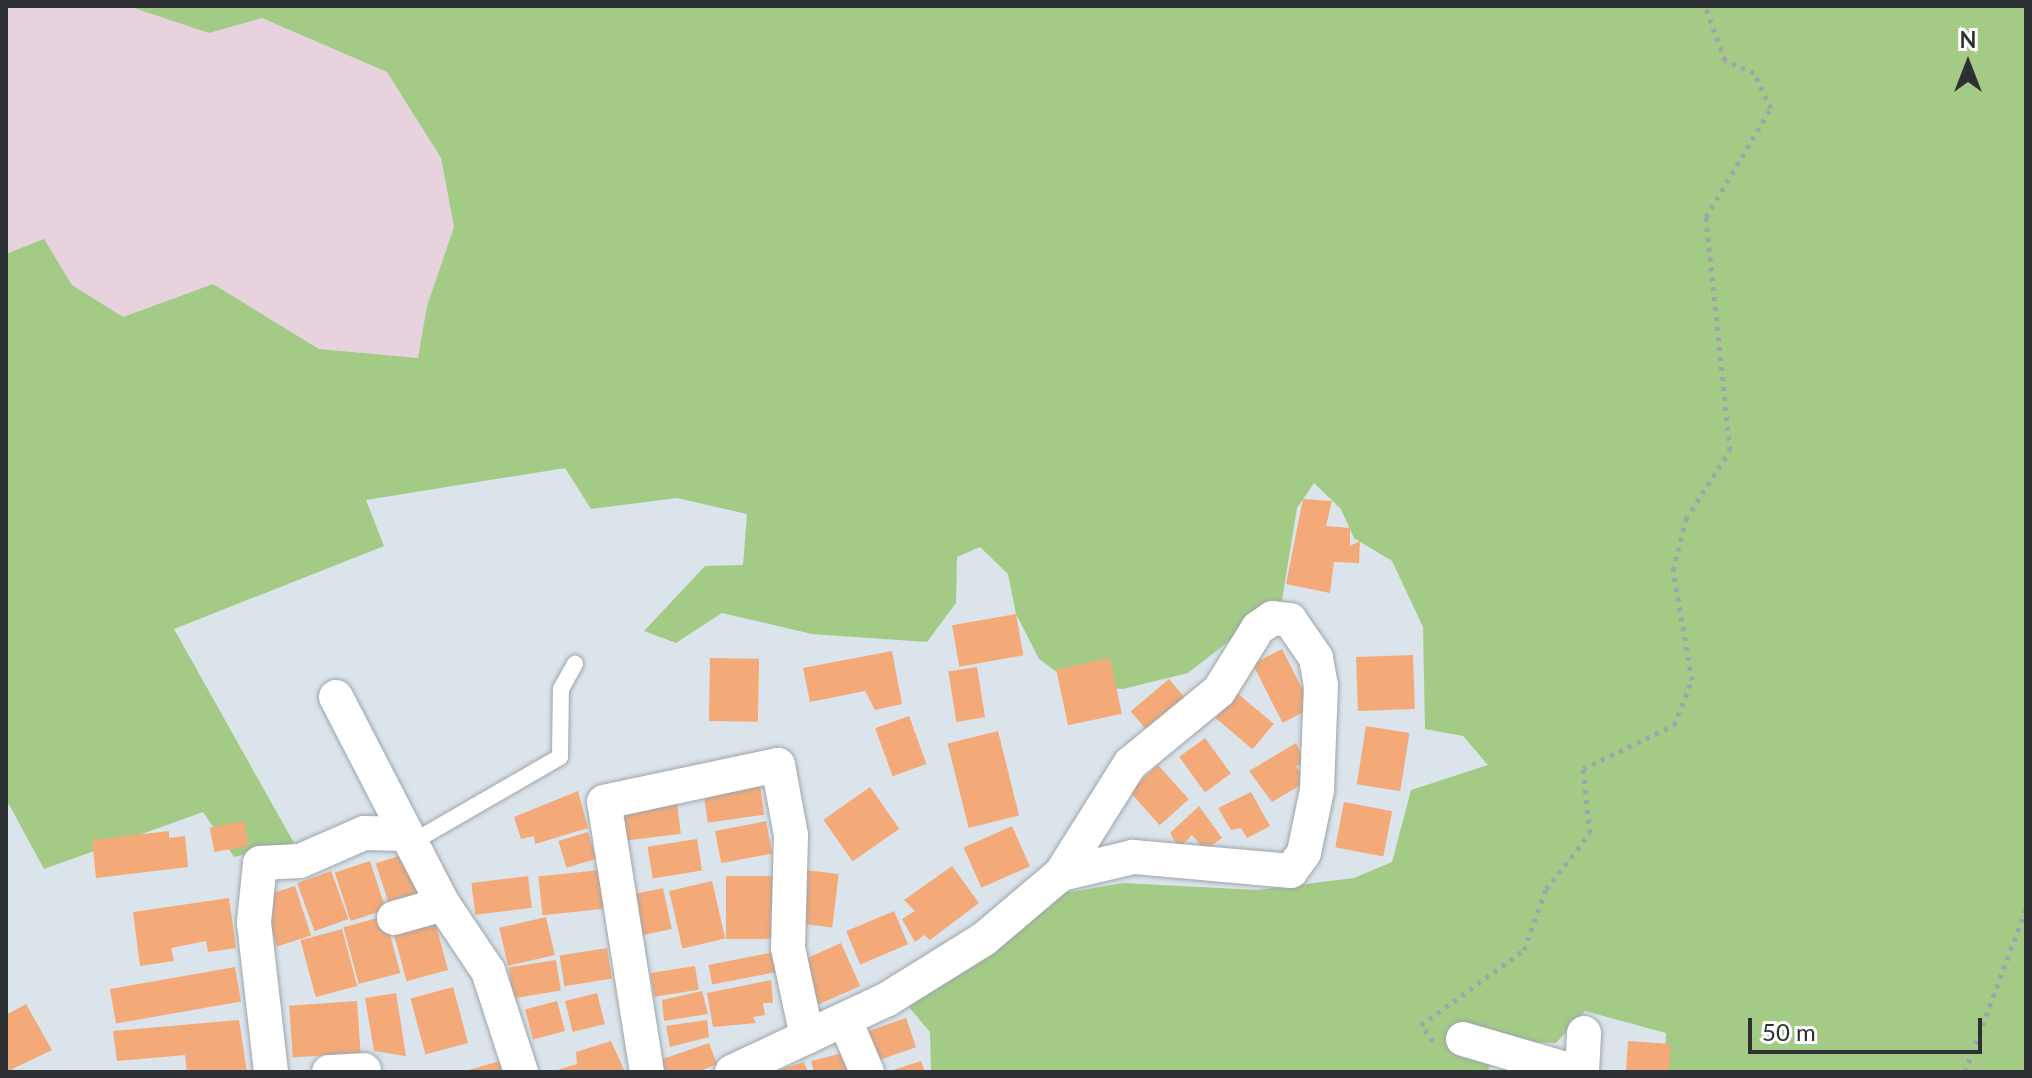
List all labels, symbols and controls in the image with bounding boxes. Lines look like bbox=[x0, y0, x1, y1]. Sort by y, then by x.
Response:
north arrow bbox=[1928, 24, 2008, 104]
text: N bbox=[1960, 26, 1976, 53]
scale bar bbox=[1752, 1002, 1986, 1052]
text: 50 m bbox=[1762, 1017, 1816, 1046]

